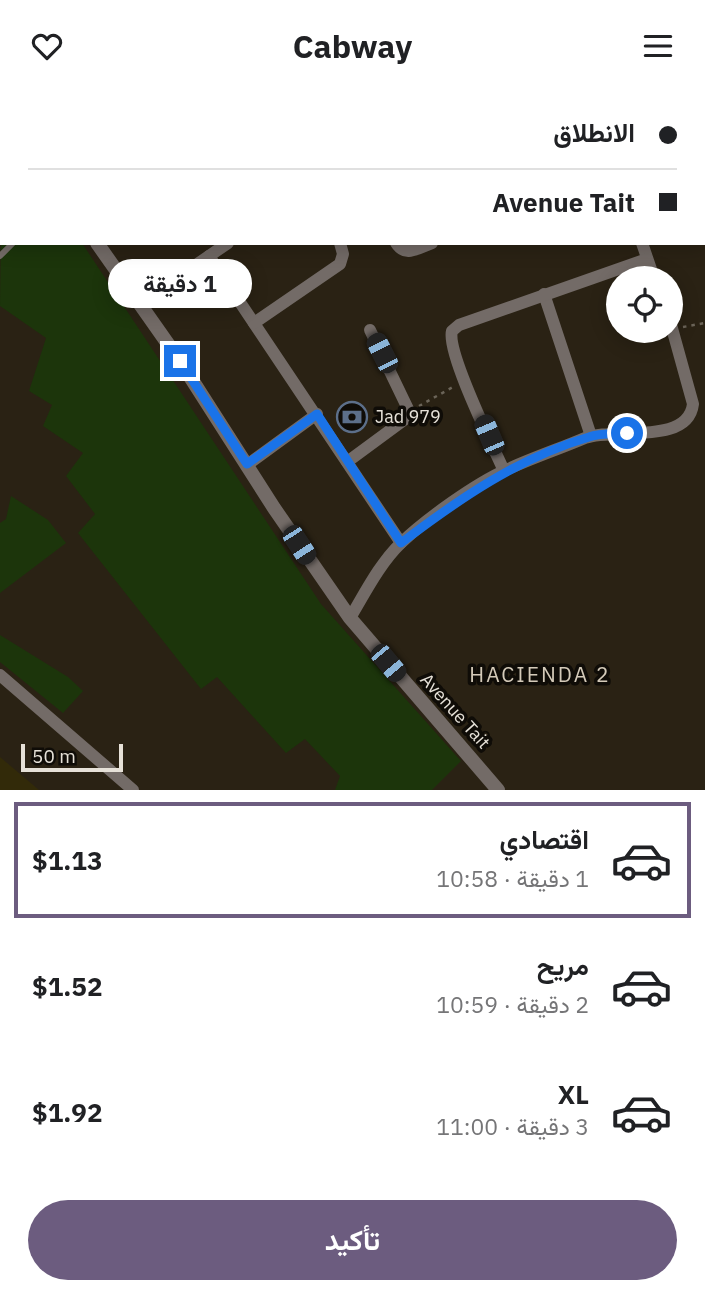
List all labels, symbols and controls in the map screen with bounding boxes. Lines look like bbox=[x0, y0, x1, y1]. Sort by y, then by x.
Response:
text: Cabway bbox=[293, 25, 412, 67]
icon: heart bbox=[28, 27, 66, 65]
icon: menu bbox=[639, 27, 677, 65]
text: الانطلاق bbox=[553, 115, 635, 149]
text: Avenue Tait bbox=[492, 185, 635, 219]
callout: 1 دقيقة bbox=[108, 259, 252, 309]
map controls bbox=[606, 266, 683, 343]
button: locate bbox=[606, 266, 683, 343]
text: 1 دقيقة bbox=[143, 268, 217, 298]
car bbox=[364, 330, 401, 376]
route end bbox=[164, 345, 196, 377]
bank icon: Jad 979 bbox=[335, 400, 369, 434]
place label: Jad 979 bbox=[375, 405, 441, 428]
car bbox=[472, 412, 507, 458]
route start bbox=[611, 417, 643, 449]
car bbox=[279, 522, 320, 568]
car bbox=[367, 640, 410, 686]
district label: HACIENDA 2 bbox=[469, 660, 611, 688]
street label: Avenue Tait bbox=[415, 668, 495, 753]
scale bar bbox=[21, 741, 122, 773]
text: 50 m bbox=[32, 744, 76, 768]
text: اقتصادي bbox=[500, 822, 589, 856]
icon: car bbox=[610, 829, 673, 892]
text: $1.13 bbox=[32, 843, 103, 877]
text: 1 دقيقة · 10:58 bbox=[436, 863, 589, 893]
text: مريح bbox=[537, 948, 589, 982]
icon: car bbox=[610, 955, 673, 1018]
text: $1.52 bbox=[32, 969, 103, 1003]
text: 2 دقيقة · 10:59 bbox=[436, 989, 589, 1019]
text: XL bbox=[558, 1077, 589, 1111]
icon: car bbox=[610, 1081, 673, 1144]
text: $1.92 bbox=[32, 1095, 103, 1129]
text: 3 دقيقة · 11:00 bbox=[436, 1111, 589, 1141]
button: تأكيد bbox=[28, 1200, 677, 1280]

